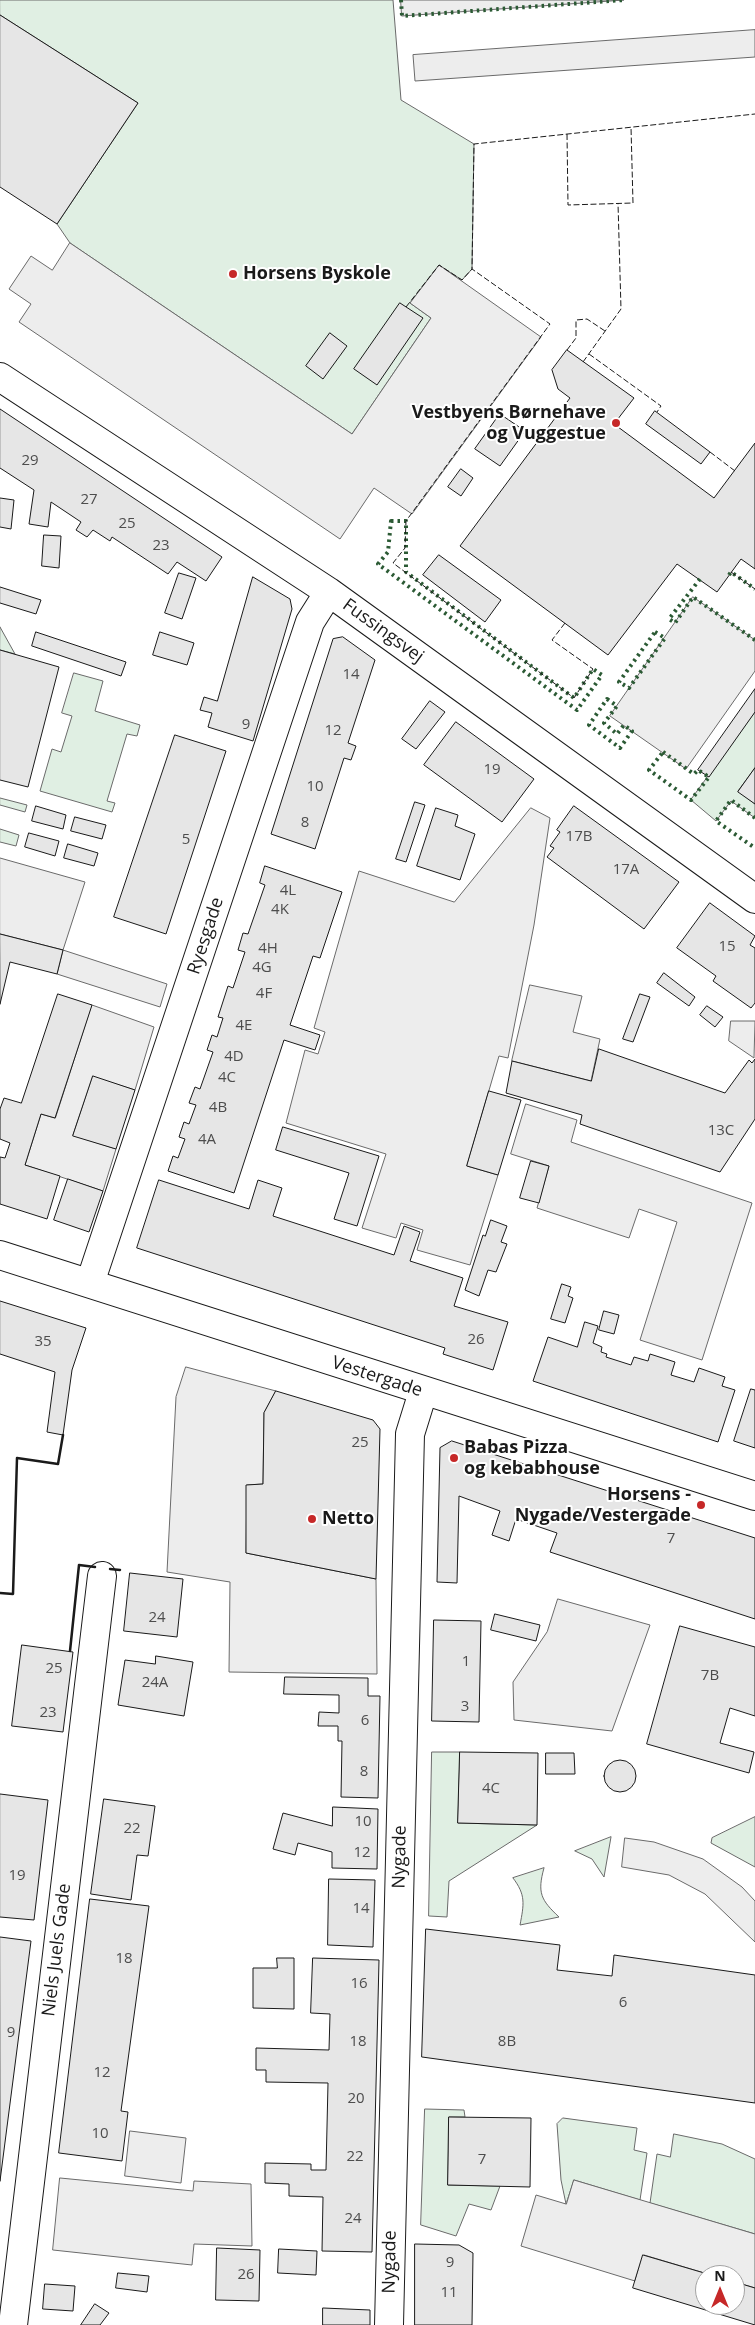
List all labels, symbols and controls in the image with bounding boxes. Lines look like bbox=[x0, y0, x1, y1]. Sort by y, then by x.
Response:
place label: Horsens Byskole bbox=[243, 263, 391, 285]
marker: Horsens Byskole bbox=[227, 268, 239, 280]
place label: Vestbyens Børnehave og Vuggestue bbox=[412, 402, 606, 444]
marker: Vestbyens Børnehave og Vuggestue bbox=[610, 417, 622, 429]
house number: 29 bbox=[21, 452, 39, 470]
house number: 27 bbox=[80, 491, 98, 509]
house number: 25 bbox=[118, 515, 136, 533]
house number: 23 bbox=[152, 537, 170, 555]
street label: Fussingsvej bbox=[338, 594, 428, 668]
house number: 14 bbox=[342, 666, 360, 684]
house number: 9 bbox=[242, 716, 250, 734]
house number: 12 bbox=[324, 722, 342, 740]
house number: 19 bbox=[483, 761, 501, 779]
house number: 10 bbox=[306, 778, 324, 796]
house number: 8 bbox=[301, 814, 309, 832]
house number: 17B bbox=[566, 828, 592, 846]
house number: 5 bbox=[182, 831, 190, 849]
house number: 17A bbox=[613, 861, 639, 879]
house number: 4L bbox=[280, 882, 296, 900]
street label: Ryesgade bbox=[183, 895, 229, 977]
house number: 4K bbox=[271, 901, 289, 919]
house number: 15 bbox=[718, 938, 736, 956]
house number: 4H bbox=[258, 940, 278, 958]
house number: 4G bbox=[252, 959, 272, 977]
house number: 4F bbox=[256, 985, 272, 1003]
house number: 4E bbox=[236, 1017, 252, 1035]
house number: 4D bbox=[224, 1048, 244, 1066]
house number: 4C bbox=[218, 1069, 236, 1087]
house number: 4B bbox=[209, 1099, 227, 1117]
house number: 13C bbox=[708, 1122, 734, 1140]
house number: 4A bbox=[198, 1131, 216, 1149]
house number: 26 bbox=[467, 1331, 485, 1349]
house number: 35 bbox=[34, 1333, 52, 1351]
street label: Vestergade bbox=[329, 1352, 425, 1402]
house number: 25 bbox=[351, 1434, 369, 1452]
place label: Babas Pizza og kebabhouse bbox=[464, 1437, 600, 1480]
marker: Babas Pizza og kebabhouse bbox=[448, 1452, 460, 1464]
place label: Horsens - Nygade/Vestergade bbox=[515, 1484, 691, 1526]
marker: Horsens - Nygade/Vestergade bbox=[695, 1499, 707, 1511]
place label: Netto bbox=[322, 1508, 374, 1530]
marker: Netto bbox=[306, 1513, 318, 1525]
house number: 7 bbox=[667, 1530, 675, 1548]
house number: 24 bbox=[148, 1609, 166, 1627]
house number: 1 bbox=[462, 1653, 470, 1671]
house number: 25 bbox=[45, 1660, 63, 1678]
house number: 7B bbox=[701, 1667, 719, 1685]
house number: 24A bbox=[142, 1674, 168, 1692]
house number: 3 bbox=[461, 1698, 469, 1716]
house number: 23 bbox=[39, 1704, 57, 1722]
house number: 6 bbox=[361, 1712, 369, 1730]
house number: 8 bbox=[360, 1763, 368, 1781]
house number: 4C bbox=[482, 1780, 500, 1798]
house number: 10 bbox=[354, 1813, 372, 1831]
house number: 22 bbox=[123, 1820, 141, 1838]
street label: Nygade bbox=[389, 1825, 411, 1889]
house number: 12 bbox=[353, 1844, 371, 1862]
house number: 19 bbox=[8, 1867, 26, 1885]
street label: Niels Juels Gade bbox=[38, 1882, 76, 2018]
house number: 14 bbox=[352, 1900, 370, 1918]
house number: 18 bbox=[115, 1950, 133, 1968]
house number: 16 bbox=[350, 1975, 368, 1993]
house number: 6 bbox=[619, 1994, 627, 2012]
house number: 9 bbox=[7, 2024, 15, 2042]
house number: 18 bbox=[349, 2033, 367, 2051]
house number: 8B bbox=[498, 2033, 516, 2051]
house number: 12 bbox=[93, 2064, 111, 2082]
house number: 20 bbox=[347, 2090, 365, 2108]
house number: 10 bbox=[91, 2125, 109, 2143]
house number: 22 bbox=[346, 2148, 364, 2166]
house number: 7 bbox=[478, 2151, 486, 2169]
house number: 24 bbox=[344, 2210, 362, 2228]
street label: Nygade bbox=[379, 2230, 401, 2294]
house number: 9 bbox=[446, 2254, 454, 2272]
north arrow bbox=[695, 2265, 745, 2315]
house number: 26 bbox=[237, 2266, 255, 2284]
text: N bbox=[714, 2266, 726, 2285]
house number: 11 bbox=[440, 2284, 458, 2302]

